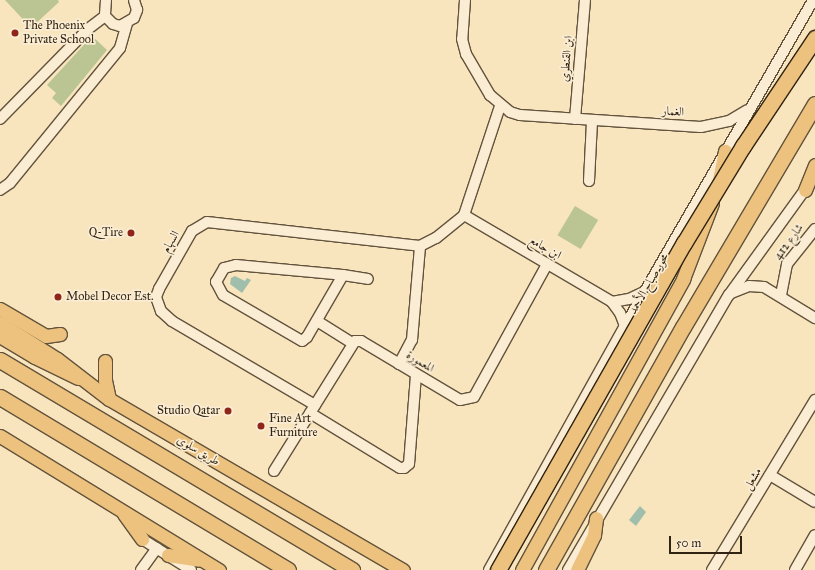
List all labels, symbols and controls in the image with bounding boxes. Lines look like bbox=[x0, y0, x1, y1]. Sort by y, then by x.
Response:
place label: The Phoenix Private School bbox=[23, 19, 94, 47]
marker: The Phoenix Private School bbox=[10, 28, 20, 38]
street label: ابن القنطري bbox=[558, 35, 576, 83]
street label: الغمار bbox=[662, 104, 684, 120]
street label: شارع 412 bbox=[771, 221, 807, 263]
place label: Q-Tire bbox=[89, 226, 123, 240]
marker: Q-Tire bbox=[126, 228, 136, 238]
street label: السهام bbox=[159, 228, 183, 256]
street label: ابن جامع bbox=[526, 233, 564, 263]
street label: محور صباح الأحمد bbox=[626, 251, 672, 317]
place label: Mobel Decor Est. bbox=[66, 290, 153, 304]
marker: Mobel Decor Est. bbox=[53, 292, 63, 302]
street label: المعمورة bbox=[403, 348, 437, 376]
place label: Studio Qatar bbox=[157, 404, 220, 418]
marker: Studio Qatar bbox=[223, 406, 233, 416]
place label: Fine Art Furniture bbox=[269, 412, 317, 440]
marker: Fine Art Furniture bbox=[256, 421, 266, 431]
street label: طريق سلوى bbox=[174, 433, 222, 469]
street label: مشعل bbox=[741, 465, 765, 493]
scale bar bbox=[671, 528, 744, 554]
text: 50 m bbox=[676, 536, 701, 550]

